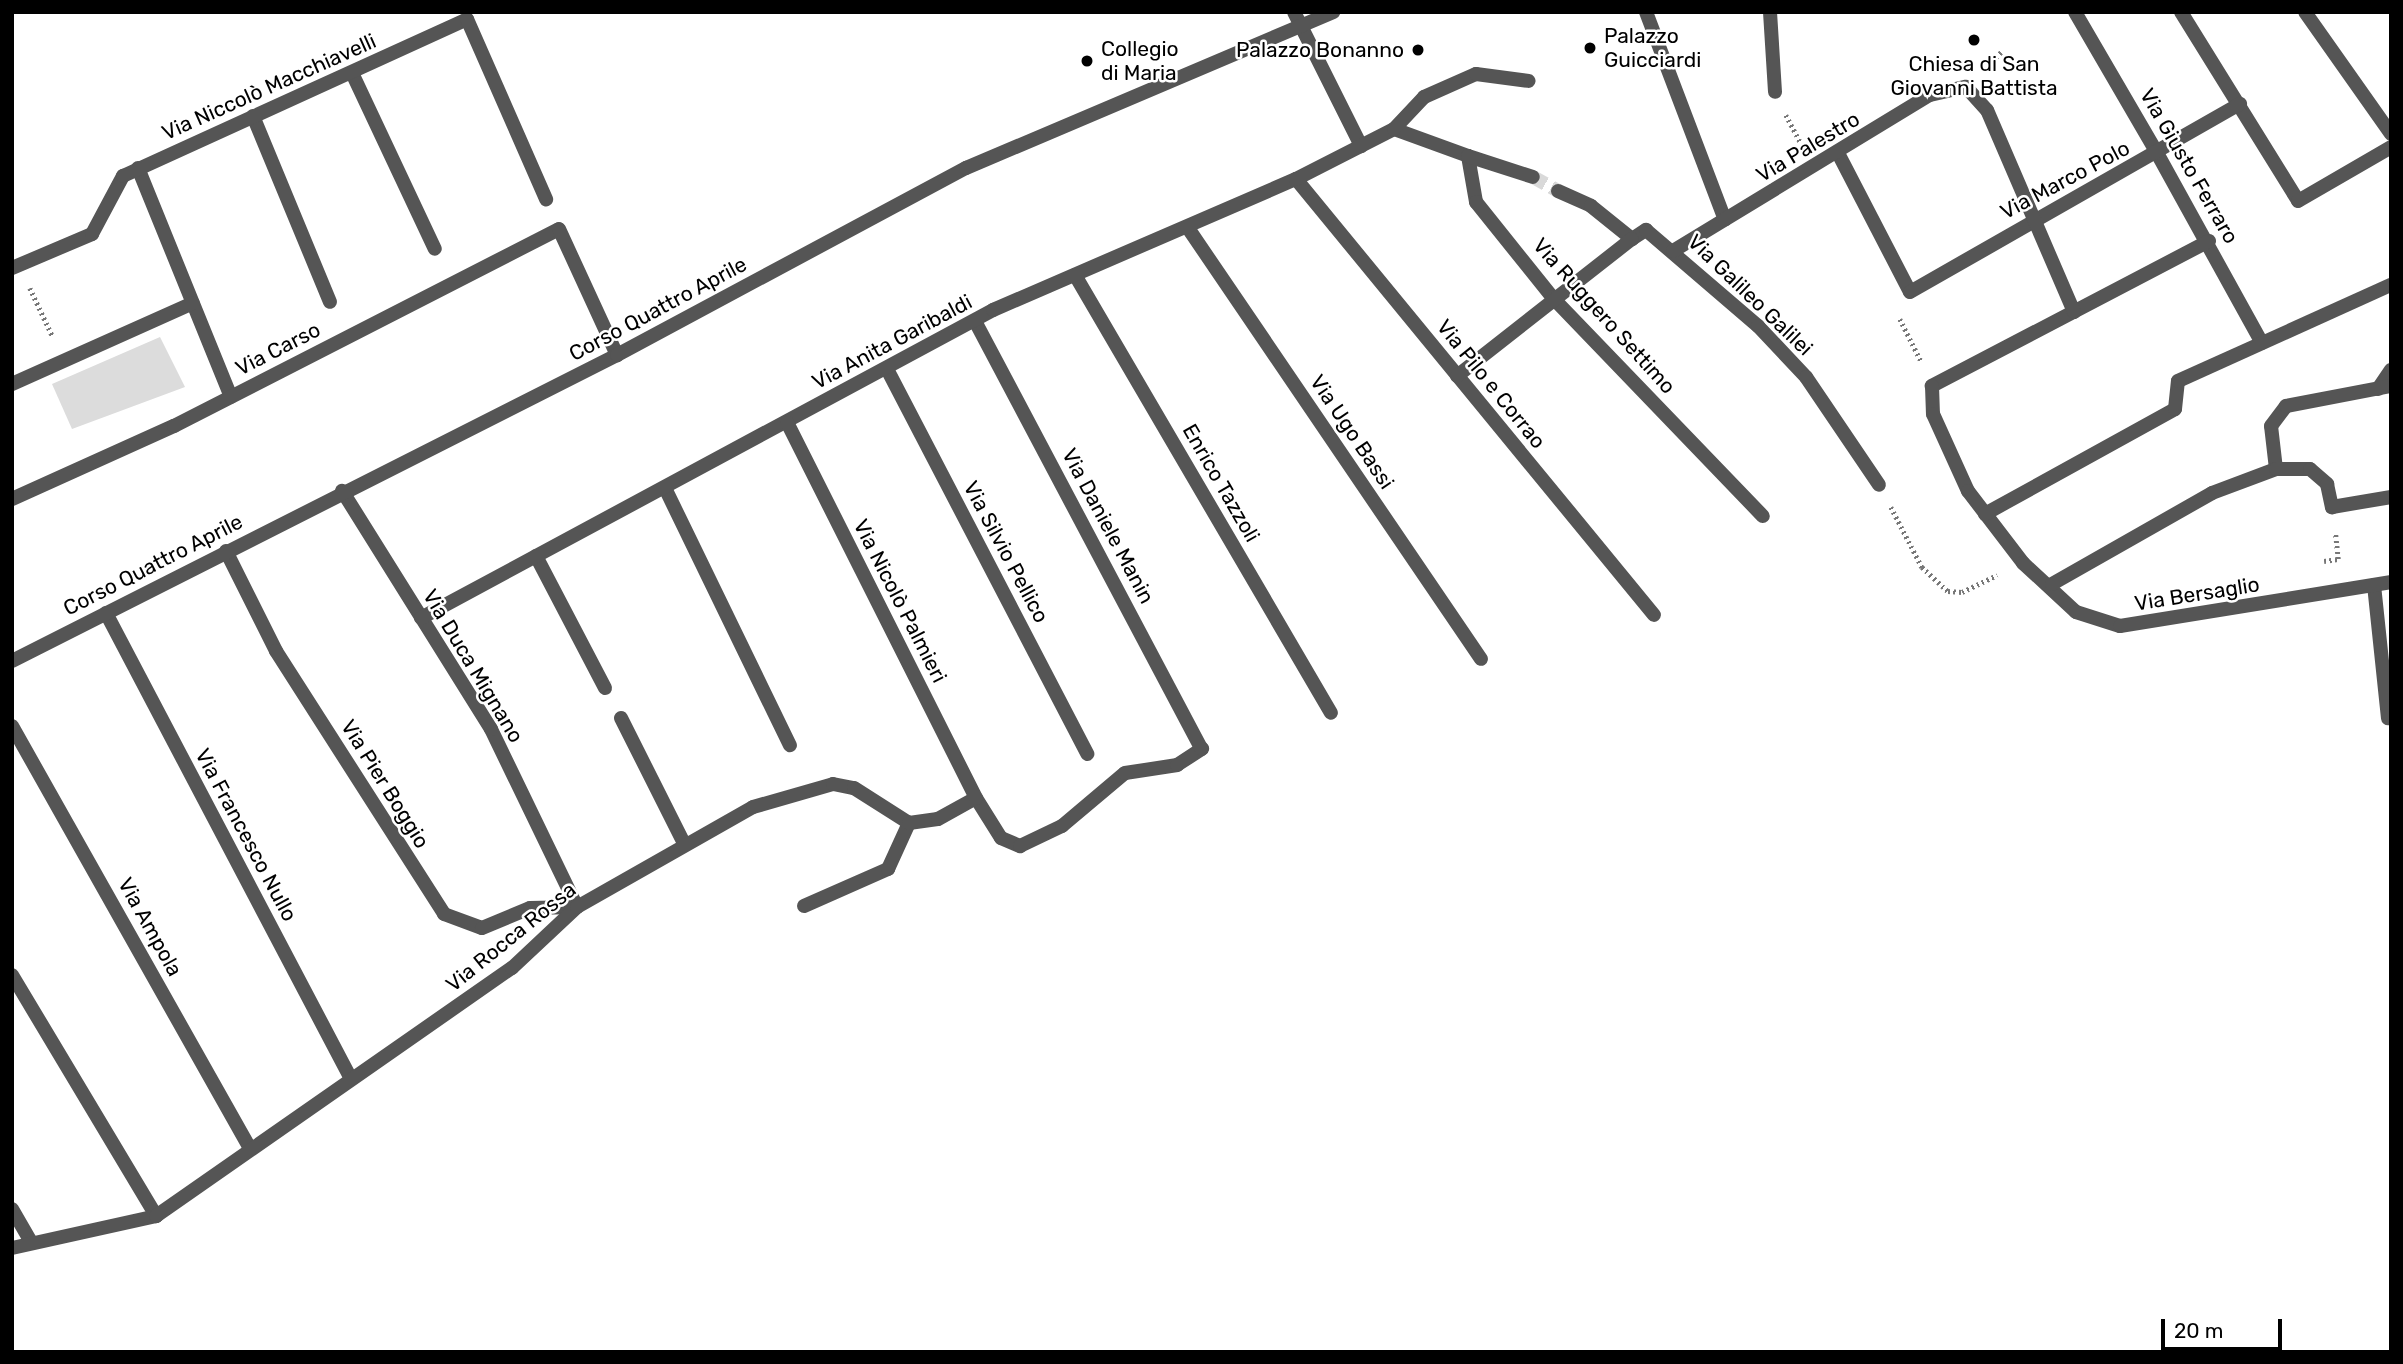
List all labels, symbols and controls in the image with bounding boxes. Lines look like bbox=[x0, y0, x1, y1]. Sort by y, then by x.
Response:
place label: Palazzo Guicciardi bbox=[1604, 23, 1701, 73]
street label: Via Niccolò Macchiavelli bbox=[158, 28, 380, 146]
marker: Chiesa di San Giovanni Battista bbox=[1966, 32, 1982, 48]
place label: Collegio di Maria bbox=[1101, 36, 1179, 86]
place label: Palazzo Bonanno bbox=[1236, 37, 1404, 63]
marker: Palazzo Guicciardi bbox=[1582, 40, 1598, 56]
marker: Palazzo Bonanno bbox=[1410, 42, 1426, 58]
place label: Chiesa di San Giovanni Battista bbox=[1890, 51, 2058, 101]
marker: Collegio di Maria bbox=[1079, 53, 1095, 69]
street label: Via Giusto Ferraro bbox=[2134, 84, 2244, 248]
street label: Via Palestro bbox=[1752, 106, 1864, 188]
street label: Via Marco Polo bbox=[1996, 135, 2134, 225]
street label: Via Galileo Galilei bbox=[1682, 229, 1818, 361]
street label: Via Ruggero Settimo bbox=[1527, 233, 1681, 399]
street label: Corso Quattro Aprile bbox=[565, 251, 751, 367]
street label: Via Anita Garibaldi bbox=[807, 289, 977, 395]
street label: Via Pilo e Corrao bbox=[1431, 314, 1551, 454]
street label: Via Carso bbox=[231, 317, 325, 381]
street label: Via Ugo Bassi bbox=[1305, 370, 1399, 494]
street label: Enrico Tazzoli bbox=[1177, 419, 1265, 547]
street label: Via Daniele Manin bbox=[1057, 444, 1159, 608]
street label: Via Silvio Pellico bbox=[958, 477, 1054, 627]
street label: Corso Quattro Aprile bbox=[59, 509, 247, 621]
street label: Via Nicolò Palmieri bbox=[848, 515, 952, 687]
street label: Via Bersaglio bbox=[2133, 572, 2261, 616]
street label: Via Duca Mignano bbox=[417, 585, 529, 747]
street label: Via Pier Boggio bbox=[335, 715, 435, 853]
street label: Via Francesco Nullo bbox=[190, 744, 302, 926]
street label: Via Ampola bbox=[112, 873, 188, 981]
street label: Via Rocca Rossa bbox=[441, 877, 581, 997]
scale bar bbox=[2165, 1304, 2286, 1348]
text: 20 m bbox=[2174, 1318, 2223, 1343]

